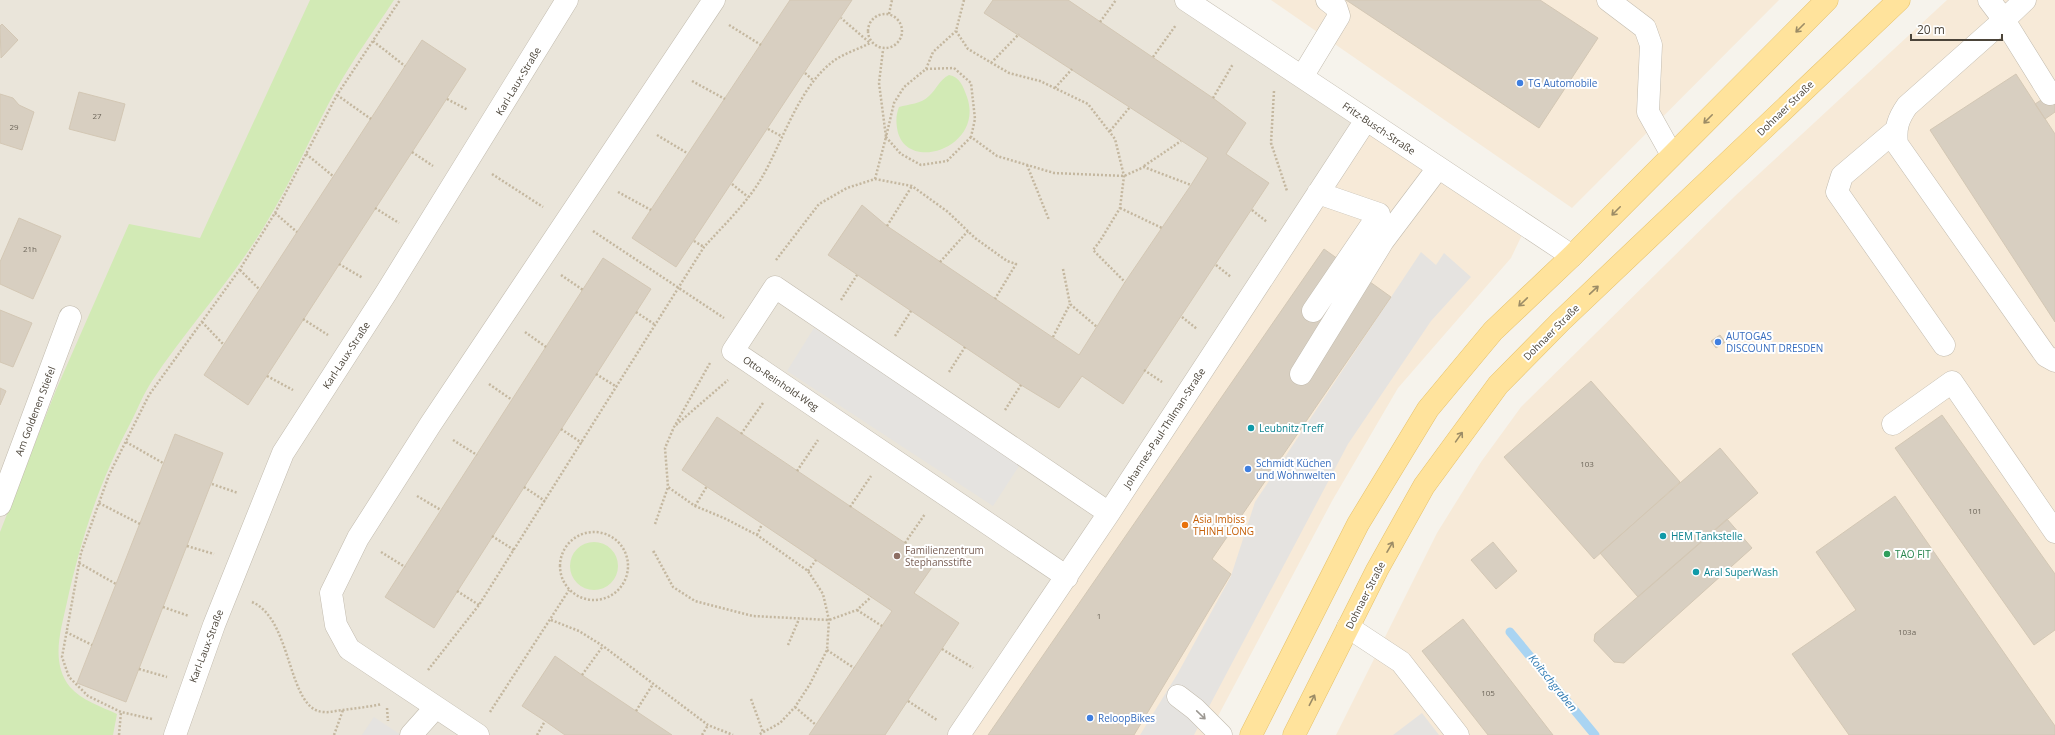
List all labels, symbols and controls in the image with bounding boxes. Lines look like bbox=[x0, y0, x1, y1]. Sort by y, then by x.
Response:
scale bar bbox=[1911, 16, 2002, 42]
text: 20 m bbox=[1917, 21, 1945, 38]
one-way arrow bbox=[1795, 23, 1805, 33]
street label: Karl-Laux-Straße bbox=[492, 44, 544, 118]
place label: TG Automobile bbox=[1528, 76, 1598, 90]
street label: Dohnaer Straße bbox=[1754, 77, 1817, 139]
marker: TG Automobile bbox=[1515, 78, 1525, 88]
street label: Fritz-Busch-Straße bbox=[1340, 98, 1419, 158]
house number: 27 bbox=[92, 110, 102, 121]
one-way arrow bbox=[1703, 115, 1713, 124]
house number: 29 bbox=[9, 121, 19, 132]
one-way arrow bbox=[1611, 206, 1621, 216]
house number: 21h bbox=[23, 243, 37, 254]
one-way arrow bbox=[1589, 285, 1599, 295]
one-way arrow bbox=[1518, 297, 1528, 307]
street label: Dohnaer Straße bbox=[1520, 301, 1582, 363]
street label: Karl-Laux-Straße bbox=[319, 318, 373, 391]
place label: AUTOGAS DISCOUNT DRESDEN bbox=[1726, 329, 1823, 355]
marker: AUTOGAS DISCOUNT DRESDEN bbox=[1713, 337, 1723, 347]
street label: Otto-Reinhold-Weg bbox=[740, 352, 822, 414]
street label: Am Goldenen Stiefel bbox=[11, 364, 59, 458]
street label: Johannes-Paul-Thilman-Straße bbox=[1119, 365, 1209, 492]
place label: Leubnitz Treff bbox=[1259, 421, 1325, 435]
marker: Leubnitz Treff bbox=[1246, 423, 1256, 433]
one-way arrow bbox=[1455, 432, 1463, 443]
place label: Schmidt Küchen und Wohnwelten bbox=[1256, 456, 1336, 482]
house number: 103 bbox=[1580, 458, 1594, 469]
marker: Schmidt Küchen und Wohnwelten bbox=[1243, 464, 1253, 474]
house number: 101 bbox=[1968, 505, 1982, 516]
place label: Asia Imbiss THINH LONG bbox=[1193, 512, 1254, 538]
marker: Asia Imbiss THINH LONG bbox=[1180, 520, 1190, 530]
place label: HEM Tankstelle bbox=[1671, 529, 1743, 543]
marker: HEM Tankstelle bbox=[1658, 531, 1668, 541]
one-way arrow bbox=[1386, 541, 1394, 553]
place label: Familienzentrum Stephansstifte bbox=[905, 543, 984, 569]
place label: TAO FIT bbox=[1895, 547, 1931, 561]
marker: TAO FIT bbox=[1882, 549, 1892, 559]
marker: Familienzentrum Stephansstifte bbox=[892, 551, 902, 561]
street label: Dohnaer Straße bbox=[1342, 559, 1388, 631]
place label: Aral SuperWash bbox=[1704, 565, 1778, 579]
marker: Aral SuperWash bbox=[1691, 567, 1701, 577]
street label: Karl-Laux-Straße bbox=[186, 607, 227, 685]
house number: 1 bbox=[1097, 610, 1101, 621]
house number: 103a bbox=[1898, 626, 1916, 637]
water label: Koitschgraben bbox=[1526, 651, 1581, 714]
house number: 105 bbox=[1481, 687, 1495, 698]
one-way arrow bbox=[1308, 694, 1316, 706]
one-way arrow bbox=[1195, 710, 1205, 719]
place label: ReloopBikes bbox=[1098, 711, 1155, 725]
marker: ReloopBikes bbox=[1085, 713, 1095, 723]

